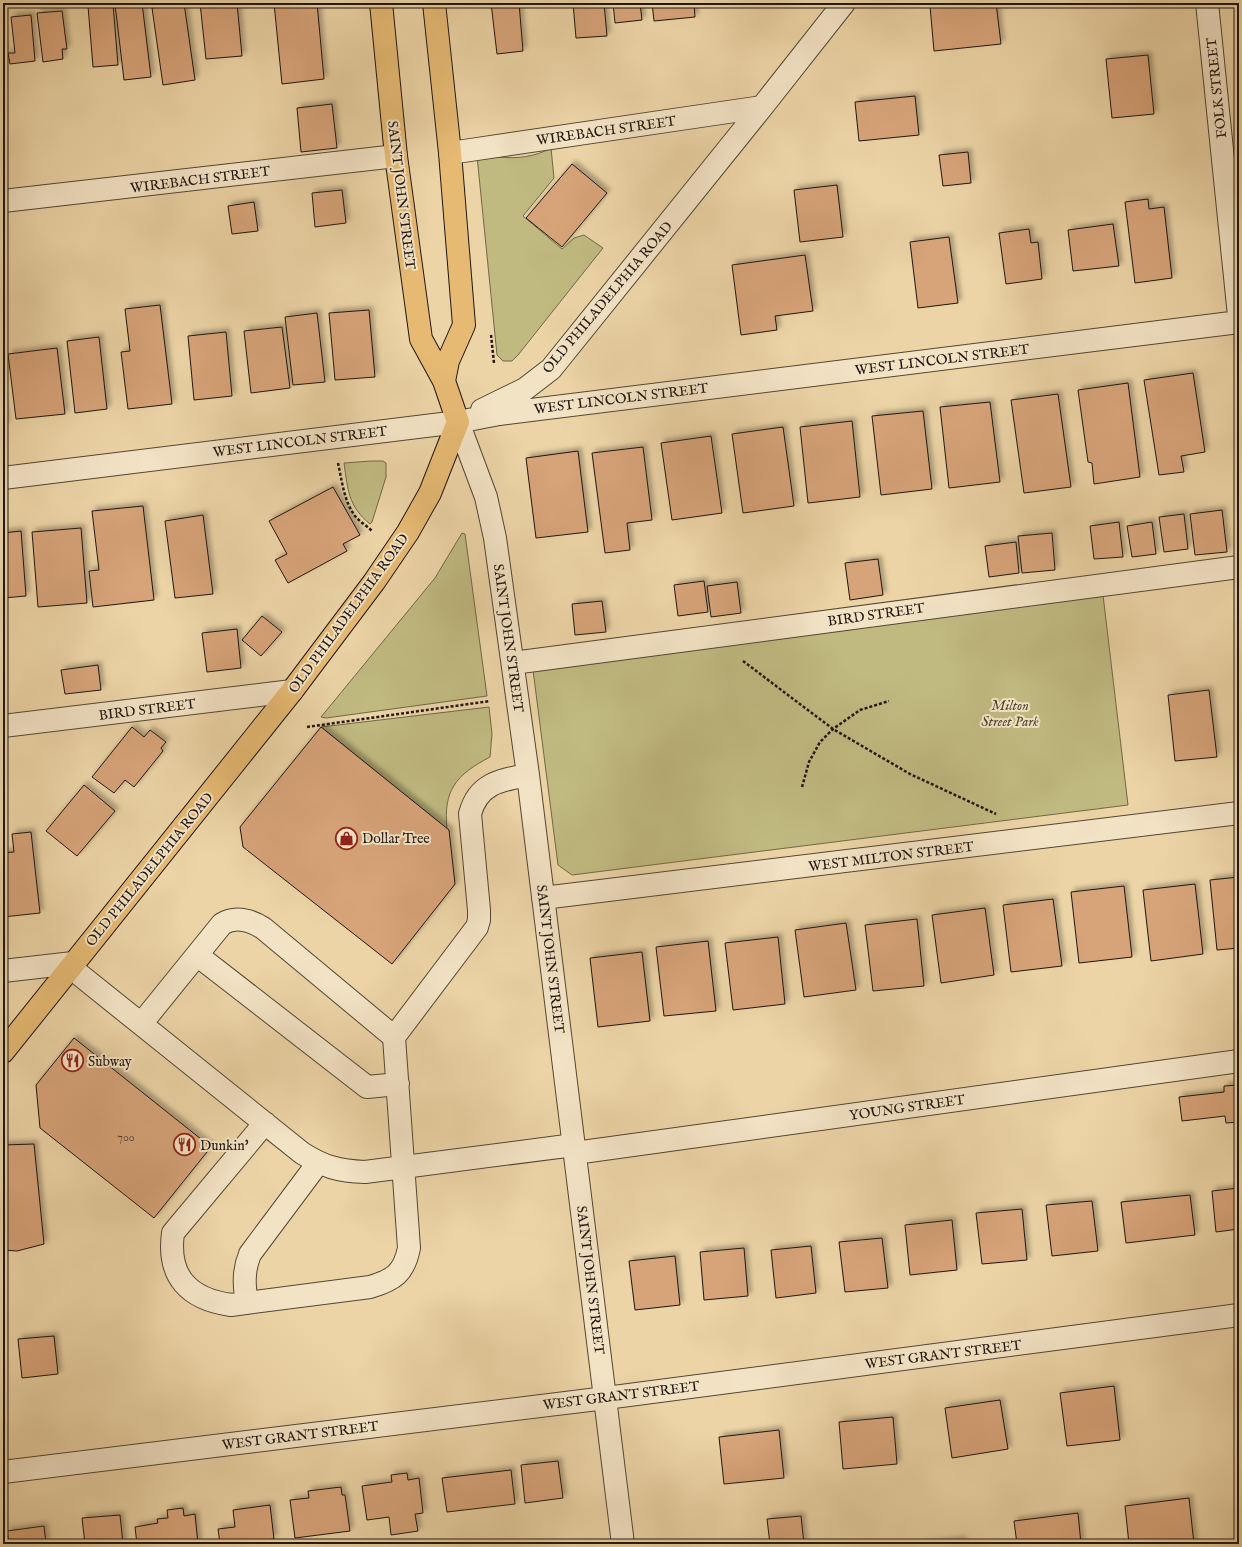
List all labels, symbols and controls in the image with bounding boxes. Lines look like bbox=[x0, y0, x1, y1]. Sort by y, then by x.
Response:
street label: FOLK STREET bbox=[1203, 36, 1231, 139]
street label: WIREBACH STREET bbox=[535, 112, 678, 150]
street label: SAINT JOHN STREET bbox=[383, 120, 419, 271]
street label: WIREBACH STREET bbox=[129, 162, 272, 198]
street label: OLD PHILADELPHIA ROAD bbox=[539, 218, 677, 377]
street label: WEST LINCOLN STREET bbox=[854, 340, 1031, 380]
street label: WEST LINCOLN STREET bbox=[533, 379, 710, 419]
street label: WEST LINCOLN STREET bbox=[212, 422, 389, 462]
street label: OLD PHILADELPHIA ROAD bbox=[285, 530, 413, 697]
street label: SAINT JOHN STREET bbox=[489, 563, 527, 714]
street label: BIRD STREET bbox=[827, 599, 927, 631]
street label: BIRD STREET bbox=[98, 695, 197, 725]
park label: Milton Street Park bbox=[981, 697, 1039, 731]
street label: OLD PHILADELPHIA ROAD bbox=[82, 789, 217, 950]
shop icon: Dollar Tree bbox=[333, 825, 359, 851]
place label: Dollar Tree bbox=[362, 830, 430, 848]
street label: WEST MILTON STREET bbox=[807, 838, 976, 876]
street label: SAINT JOHN STREET bbox=[532, 884, 568, 1035]
restaurant icon: Subway bbox=[60, 1048, 86, 1074]
place label: Subway bbox=[88, 1053, 132, 1071]
street label: YOUNG STREET bbox=[848, 1091, 967, 1125]
house number: 700 bbox=[117, 1130, 135, 1145]
restaurant icon: Dunkin' bbox=[171, 1132, 197, 1158]
place label: Dunkin' bbox=[200, 1137, 249, 1155]
street label: SAINT JOHN STREET bbox=[572, 1205, 608, 1356]
street label: WEST GRANT STREET bbox=[864, 1336, 1023, 1374]
street label: WEST GRANT STREET bbox=[542, 1377, 701, 1415]
street label: WEST GRANT STREET bbox=[221, 1417, 380, 1455]

